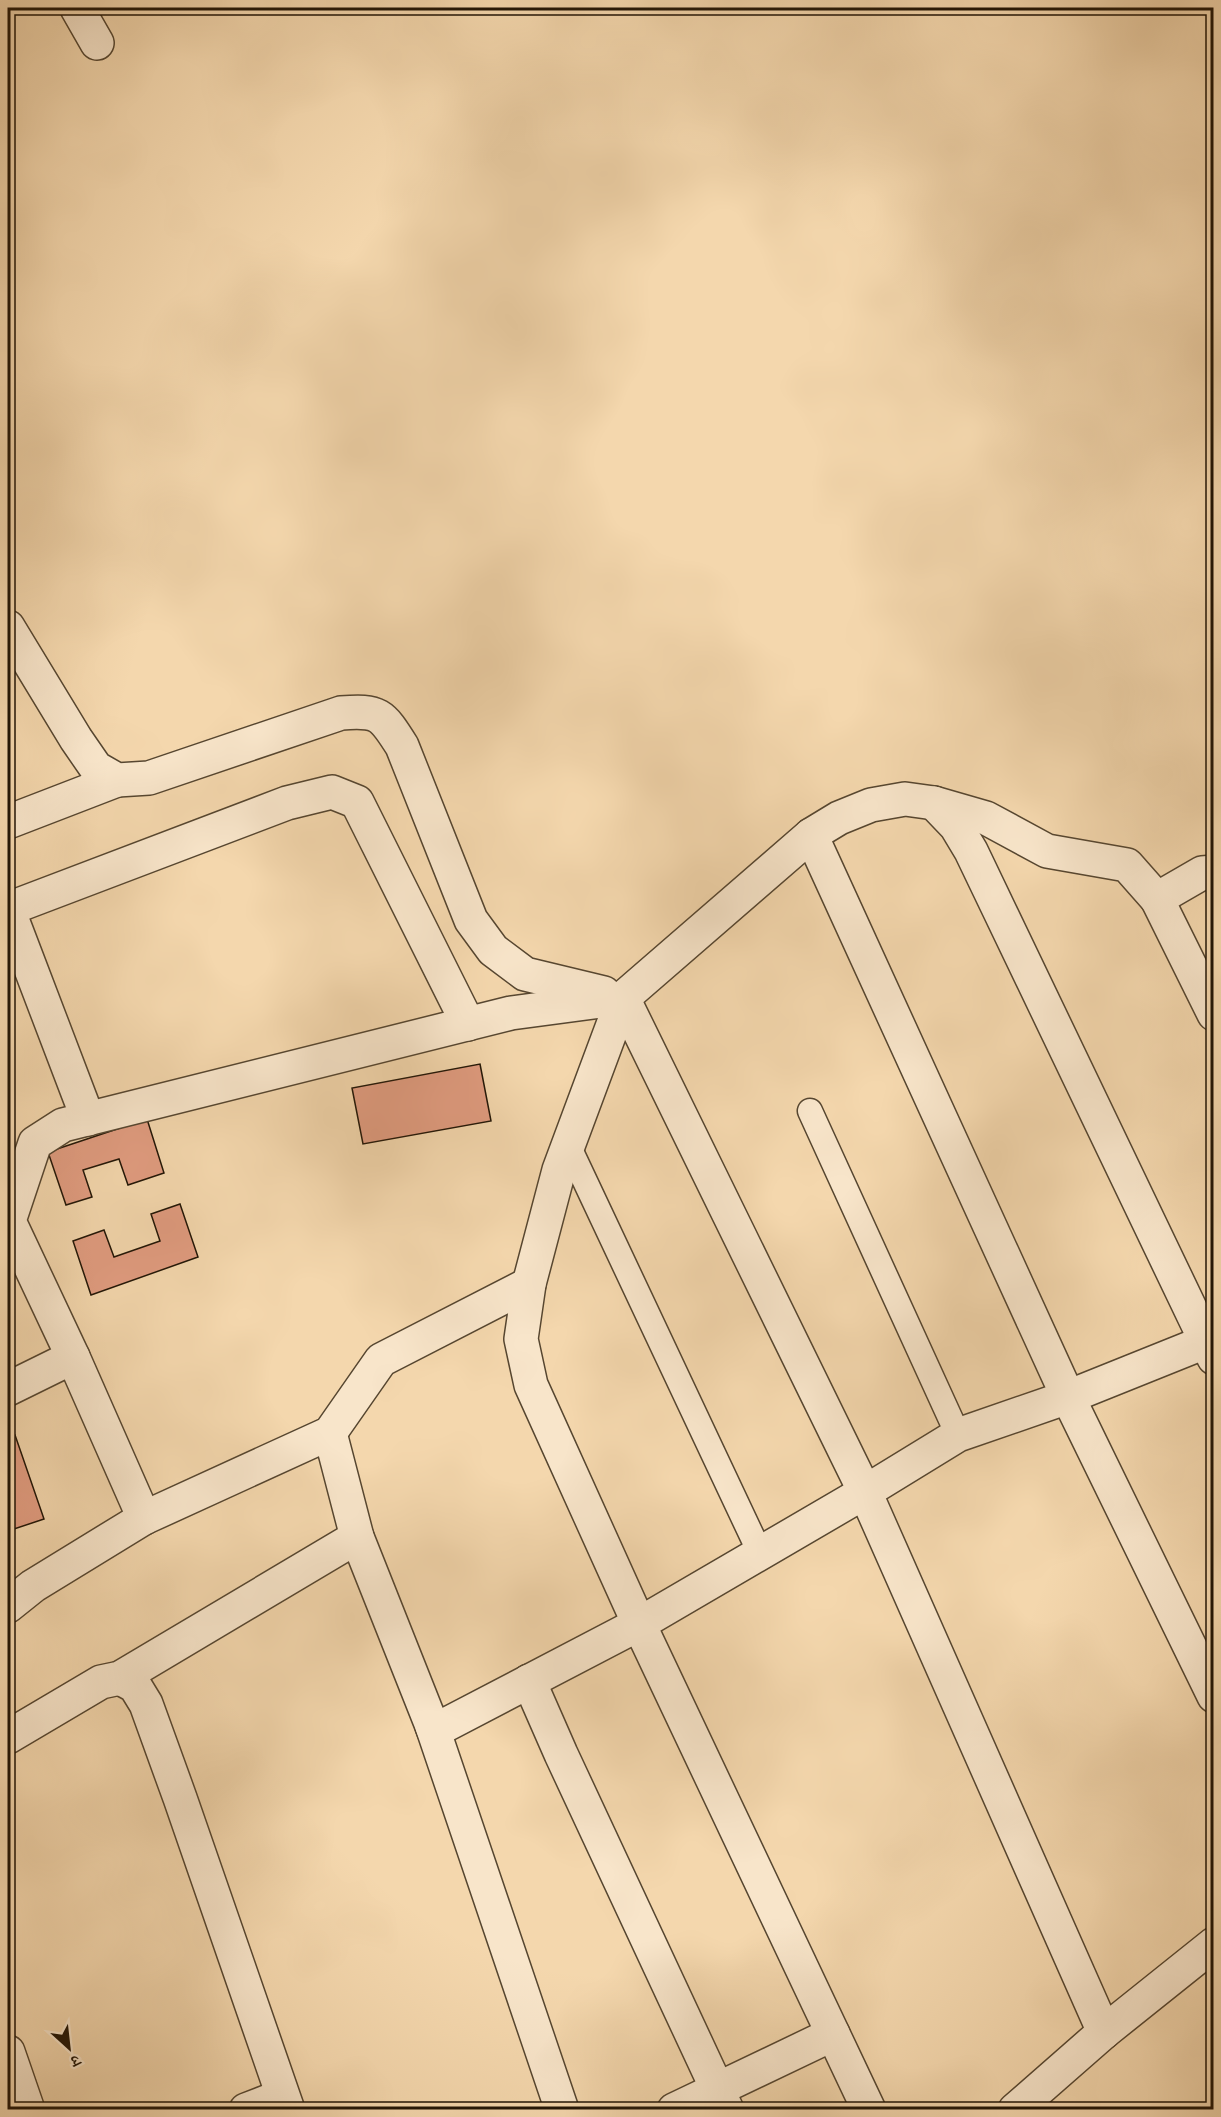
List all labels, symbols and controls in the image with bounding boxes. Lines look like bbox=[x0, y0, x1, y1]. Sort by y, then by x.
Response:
north arrow bbox=[39, 2018, 99, 2078]
text: उ bbox=[64, 2047, 84, 2072]

